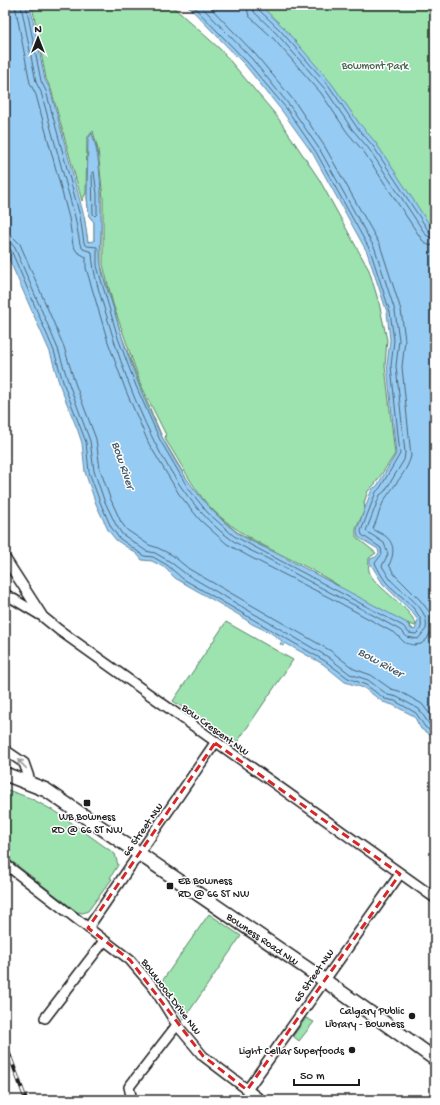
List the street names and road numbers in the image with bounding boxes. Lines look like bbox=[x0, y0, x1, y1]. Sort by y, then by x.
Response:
street label: Bow Crescent NW bbox=[178, 702, 251, 759]
street label: 66 Street NW bbox=[121, 801, 166, 859]
street label: Bowness Road NW bbox=[223, 911, 300, 969]
street label: 65 Street NW bbox=[292, 947, 337, 1005]
street label: Bowwood Drive NW bbox=[137, 956, 203, 1038]

